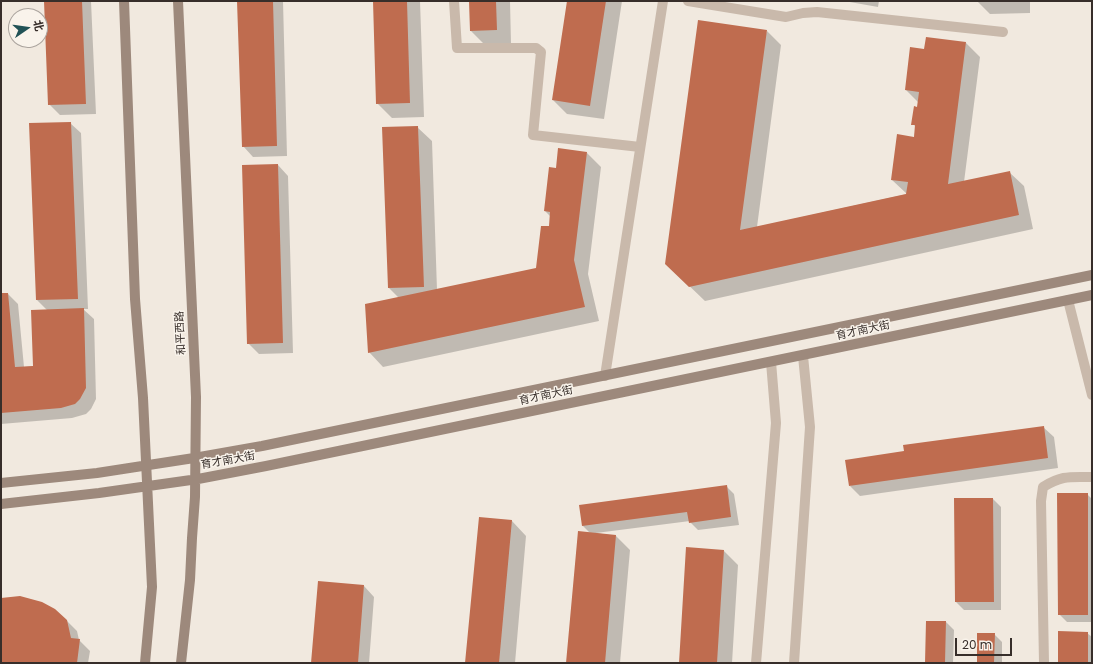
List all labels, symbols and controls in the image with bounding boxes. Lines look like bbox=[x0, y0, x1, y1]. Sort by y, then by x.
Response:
north arrow bbox=[8, 8, 48, 48]
text: 北 bbox=[30, 18, 48, 33]
street label: 和平西路 bbox=[173, 311, 189, 355]
street label: 育才南大街 bbox=[835, 319, 891, 343]
street label: 育才南大街 bbox=[518, 384, 574, 408]
street label: 育才南大街 bbox=[200, 450, 256, 472]
scale bar bbox=[957, 630, 1014, 656]
text: 20 m bbox=[962, 636, 992, 653]

